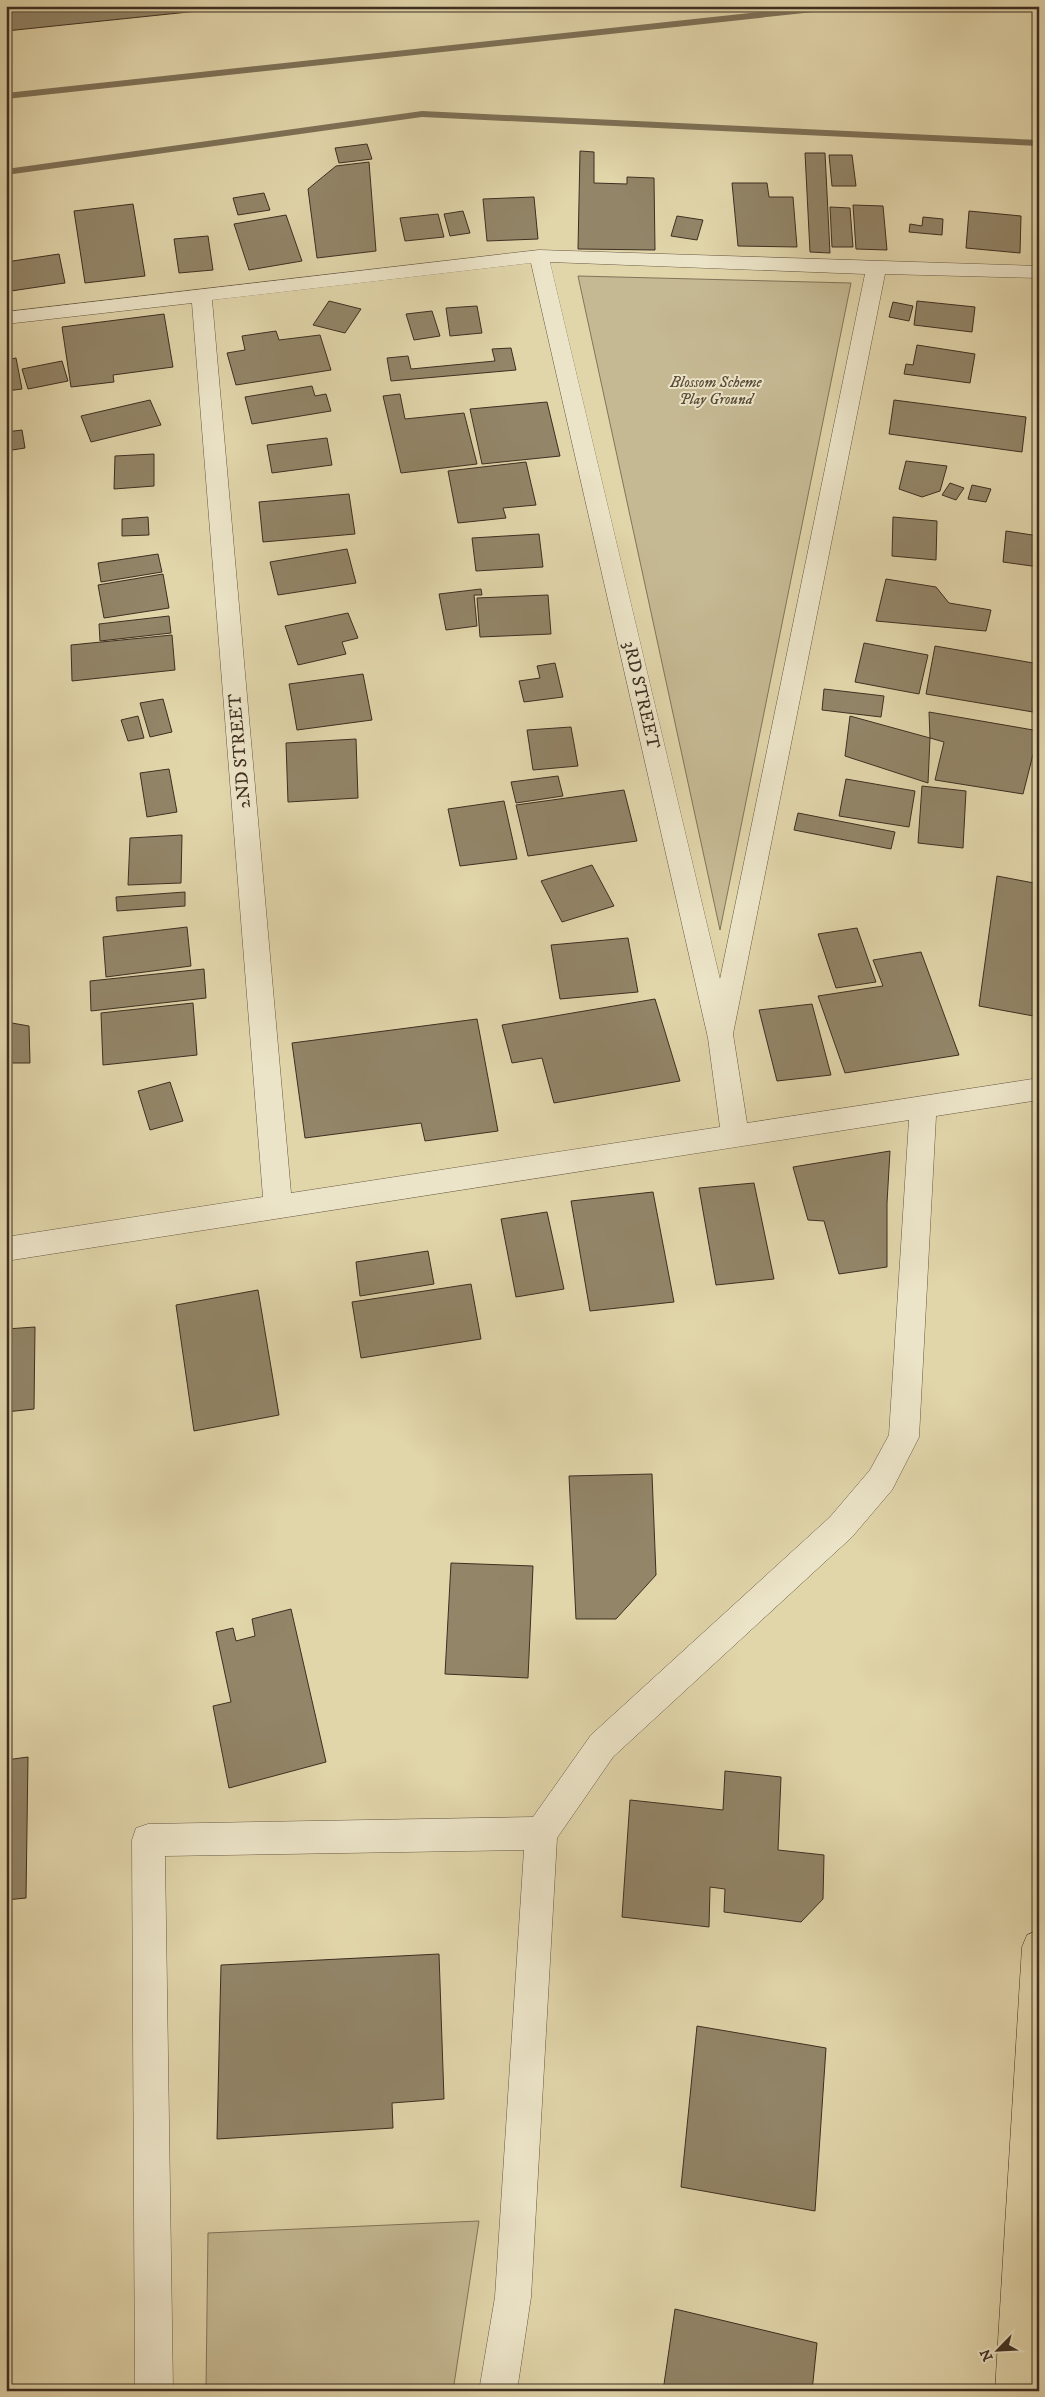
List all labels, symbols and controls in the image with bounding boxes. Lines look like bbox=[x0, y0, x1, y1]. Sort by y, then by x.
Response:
park label: Blossom Scheme Play Ground bbox=[669, 373, 763, 409]
street label: 3RD STREET bbox=[618, 639, 664, 751]
street label: 2ND STREET bbox=[224, 692, 256, 809]
north arrow bbox=[972, 2324, 1022, 2374]
text: N bbox=[976, 2346, 998, 2364]

